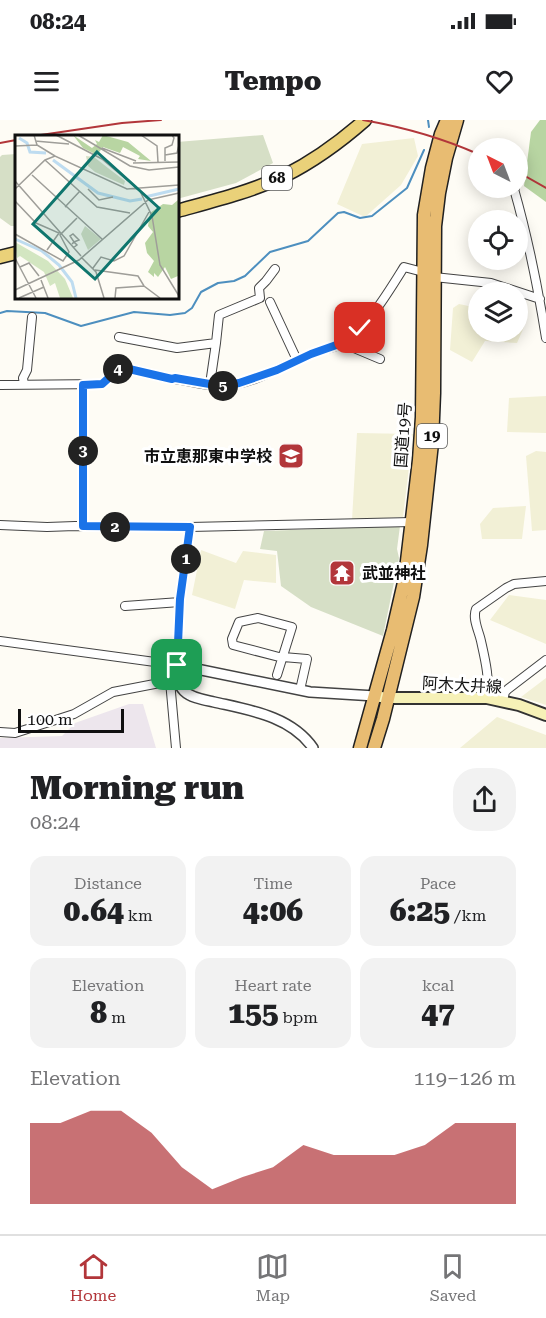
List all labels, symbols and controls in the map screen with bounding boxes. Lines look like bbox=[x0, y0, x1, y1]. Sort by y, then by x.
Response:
text: 08:24 bbox=[30, 9, 86, 34]
icon: menu bbox=[30, 65, 63, 98]
text: Tempo bbox=[225, 65, 321, 97]
icon: heart bbox=[483, 65, 516, 98]
inset map bbox=[15, 135, 178, 298]
north arrow bbox=[468, 138, 528, 198]
map controls bbox=[468, 138, 528, 342]
road number: 68 bbox=[262, 166, 292, 190]
button: locate bbox=[468, 210, 528, 270]
button: layers bbox=[468, 282, 528, 342]
pin bbox=[334, 302, 385, 353]
icon: check bbox=[343, 311, 376, 344]
pin: 4 bbox=[103, 354, 133, 384]
text: 4 bbox=[114, 359, 122, 378]
pin: 5 bbox=[208, 371, 238, 401]
text: 5 bbox=[219, 376, 227, 395]
street label: 国道19号 bbox=[391, 401, 415, 469]
road number: 19 bbox=[417, 424, 447, 448]
pin: 3 bbox=[68, 436, 98, 466]
text: 3 bbox=[79, 441, 87, 460]
school or university icon: 市立恵那東中学校 bbox=[276, 441, 306, 471]
place label: 市立恵那東中学校 bbox=[144, 447, 272, 466]
pin: 2 bbox=[100, 512, 130, 542]
text: 2 bbox=[111, 517, 119, 536]
pin: 1 bbox=[171, 544, 201, 574]
text: 1 bbox=[182, 549, 190, 568]
temple icon: 武並神社 bbox=[327, 558, 357, 588]
place label: 武並神社 bbox=[362, 564, 426, 583]
pin bbox=[151, 639, 202, 690]
icon: arrive bbox=[160, 648, 193, 681]
street label: 阿木大井線 bbox=[422, 673, 502, 697]
scale bar bbox=[18, 706, 124, 734]
text: 100 m bbox=[27, 710, 73, 729]
text: Morning run bbox=[30, 768, 244, 807]
button: share bbox=[453, 768, 516, 831]
text: 08:24 bbox=[30, 810, 80, 834]
text: Distance bbox=[74, 874, 142, 893]
text: Time bbox=[253, 874, 293, 893]
text: Pace bbox=[420, 874, 456, 893]
text: 0.64 bbox=[63, 893, 124, 928]
text: 4:06 bbox=[243, 893, 303, 928]
text: 6:25 bbox=[390, 893, 450, 928]
text: km bbox=[124, 906, 153, 925]
text: /km bbox=[450, 906, 486, 925]
text: Elevation bbox=[72, 976, 144, 995]
text: Heart rate bbox=[235, 976, 311, 995]
text: kcal bbox=[422, 976, 454, 995]
text: 8 bbox=[90, 995, 107, 1030]
text: 155 bbox=[228, 995, 278, 1030]
text: 47 bbox=[421, 995, 455, 1030]
text: m bbox=[107, 1008, 126, 1027]
text: bpm bbox=[278, 1008, 318, 1027]
text: Elevation bbox=[30, 1066, 121, 1090]
text: 119–126 m bbox=[413, 1066, 516, 1090]
tab: Home bbox=[70, 1250, 116, 1305]
tab: Map bbox=[256, 1250, 290, 1305]
tab: Saved bbox=[430, 1250, 476, 1305]

